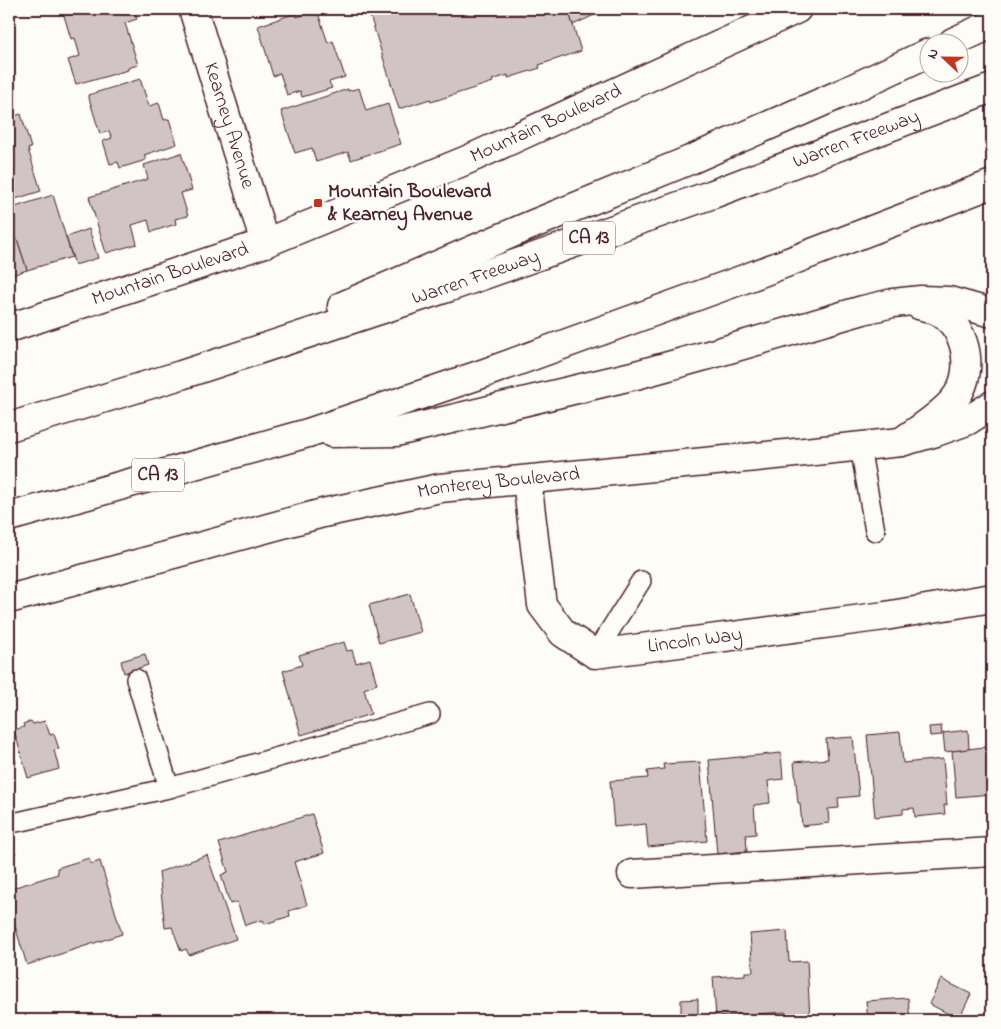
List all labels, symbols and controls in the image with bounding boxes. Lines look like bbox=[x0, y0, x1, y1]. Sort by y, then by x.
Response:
north arrow bbox=[918, 32, 968, 82]
text: N bbox=[922, 45, 945, 62]
street label: Kearney Avenue bbox=[196, 59, 262, 192]
street label: Mountain Boulevard bbox=[466, 77, 626, 171]
street label: Warren Freeway bbox=[789, 102, 924, 177]
place label: Mountain Boulevard & Kearney Avenue bbox=[327, 178, 492, 231]
marker: Mountain Boulevard & Kearney Avenue bbox=[312, 197, 324, 209]
road number: CA 13 bbox=[563, 222, 615, 254]
street label: Mountain Boulevard bbox=[88, 235, 252, 314]
street label: Warren Freeway bbox=[408, 242, 543, 313]
road number: CA 13 bbox=[132, 458, 184, 492]
street label: Monterey Boulevard bbox=[415, 460, 581, 507]
street label: Lincoln Way bbox=[646, 620, 744, 661]

